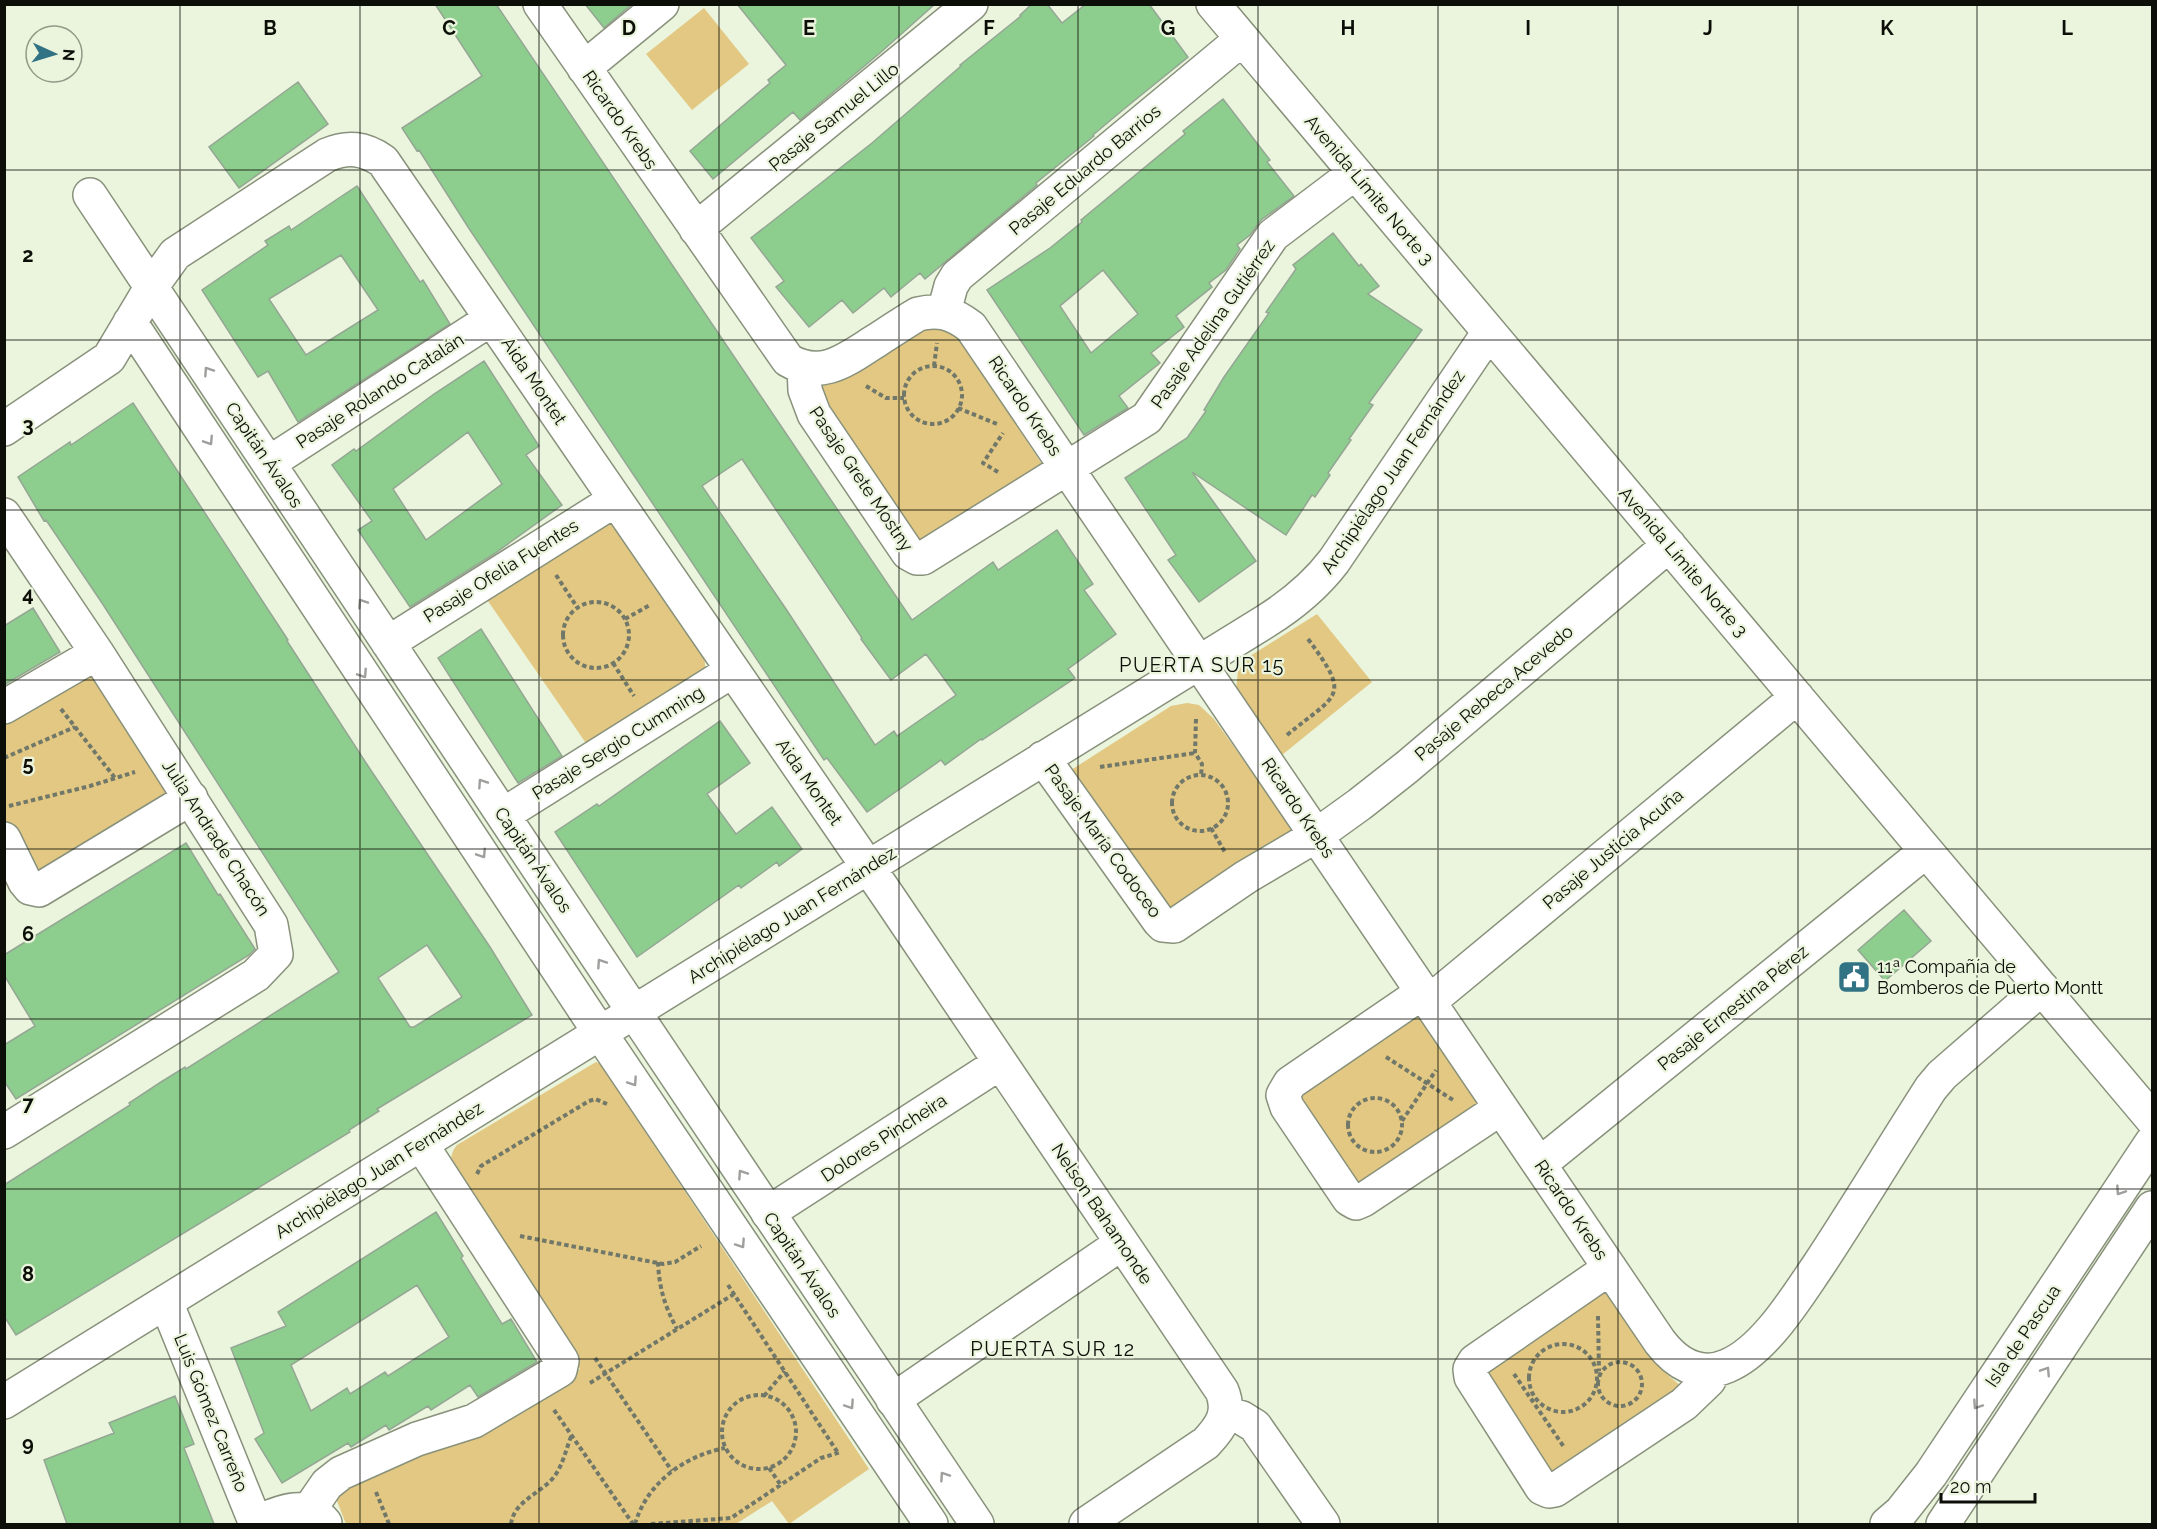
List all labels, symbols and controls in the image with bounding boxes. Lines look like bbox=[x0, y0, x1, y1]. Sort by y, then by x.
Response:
text: B bbox=[263, 16, 277, 40]
text: C bbox=[442, 16, 456, 40]
text: D bbox=[622, 16, 636, 40]
text: E bbox=[803, 16, 815, 40]
text: F bbox=[983, 16, 995, 40]
text: G bbox=[1161, 16, 1175, 40]
text: H bbox=[1341, 16, 1355, 40]
text: I bbox=[1525, 16, 1531, 40]
text: J bbox=[1703, 16, 1713, 40]
text: K bbox=[1880, 16, 1894, 40]
text: L bbox=[2061, 16, 2073, 40]
north arrow bbox=[24, 24, 84, 84]
text: N bbox=[59, 48, 78, 62]
street label: Pasaje Samuel Lillo bbox=[765, 58, 903, 175]
street label: Ricardo Krebs bbox=[579, 66, 662, 173]
street label: Pasaje Eduardo Barrios bbox=[1005, 100, 1165, 239]
street label: Avenida Límite Norte 3 bbox=[1301, 111, 1438, 269]
street label: Pasaje Adelina Gutiérrez bbox=[1146, 235, 1279, 412]
text: 2 bbox=[22, 243, 34, 267]
street label: Pasaje Rolando Catalán bbox=[292, 329, 467, 453]
street label: Aida Montet bbox=[498, 333, 571, 428]
street label: Ricardo Krebs bbox=[984, 352, 1067, 460]
one-way arrow bbox=[204, 366, 215, 377]
street label: Archipiélago Juan Fernández bbox=[1316, 366, 1469, 578]
street label: Capitán Ávalos bbox=[221, 397, 308, 512]
street label: Pasaje Grete Mostny bbox=[805, 402, 918, 555]
text: 3 bbox=[22, 413, 34, 437]
one-way arrow bbox=[202, 434, 213, 445]
street label: Avenida Límite Norte 3 bbox=[1615, 483, 1752, 641]
street label: Pasaje Ofelia Fuentes bbox=[420, 514, 582, 627]
text: 4 bbox=[22, 582, 34, 606]
one-way arrow bbox=[358, 599, 369, 610]
street label: Pasaje Rebeca Acevedo bbox=[1410, 620, 1577, 765]
district label: PUERTA SUR 15 bbox=[1119, 653, 1285, 677]
one-way arrow bbox=[356, 667, 367, 678]
street label: Pasaje Sergio Cumming bbox=[528, 681, 707, 804]
street label: Aida Montet bbox=[772, 734, 847, 829]
text: 5 bbox=[22, 752, 34, 776]
street label: Ricardo Krebs bbox=[1257, 754, 1340, 862]
street label: Julia Andrade Chacón bbox=[158, 756, 275, 920]
street label: Pasaje María Codoceo bbox=[1041, 760, 1166, 922]
one-way arrow bbox=[477, 779, 489, 789]
street label: Pasaje Justicia Acuña bbox=[1538, 784, 1687, 913]
street label: Capitán Ávalos bbox=[490, 802, 577, 917]
street label: Archipiélago Juan Fernández bbox=[684, 842, 900, 987]
one-way arrow bbox=[475, 847, 486, 858]
text: 6 bbox=[22, 922, 34, 946]
street label: Pasaje Ernestina Pérez bbox=[1653, 940, 1812, 1075]
place label: 11ª Compañía de Bomberos de Puerto Montt bbox=[1877, 956, 2103, 998]
one-way arrow bbox=[597, 959, 609, 969]
public building icon: 11ª Compañía de Bomberos de Puerto Montt bbox=[1836, 959, 1872, 995]
one-way arrow bbox=[625, 1075, 636, 1086]
street label: Dolores Pincheira bbox=[817, 1089, 951, 1186]
text: 7 bbox=[22, 1092, 34, 1116]
street label: Archipiélago Juan Fernández bbox=[271, 1097, 487, 1242]
street label: Nelson Bahamonde bbox=[1047, 1139, 1158, 1288]
street label: Ricardo Krebs bbox=[1530, 1156, 1613, 1264]
one-way arrow bbox=[738, 1170, 749, 1181]
one-way arrow bbox=[2116, 1184, 2127, 1195]
street label: Capitán Ávalos bbox=[759, 1207, 846, 1322]
one-way arrow bbox=[734, 1237, 745, 1248]
text: 8 bbox=[22, 1262, 34, 1286]
street label: Isla de Pascua bbox=[1981, 1281, 2064, 1391]
street label: Luis Gómez Carreño bbox=[170, 1331, 253, 1495]
district label: PUERTA SUR 12 bbox=[970, 1337, 1136, 1361]
one-way arrow bbox=[2038, 1367, 2050, 1377]
one-way arrow bbox=[1973, 1398, 1984, 1409]
one-way arrow bbox=[843, 1399, 854, 1410]
text: 9 bbox=[22, 1432, 34, 1456]
scale bar bbox=[1941, 1466, 2036, 1504]
one-way arrow bbox=[940, 1472, 951, 1483]
text: 20 m bbox=[1950, 1476, 1992, 1497]

